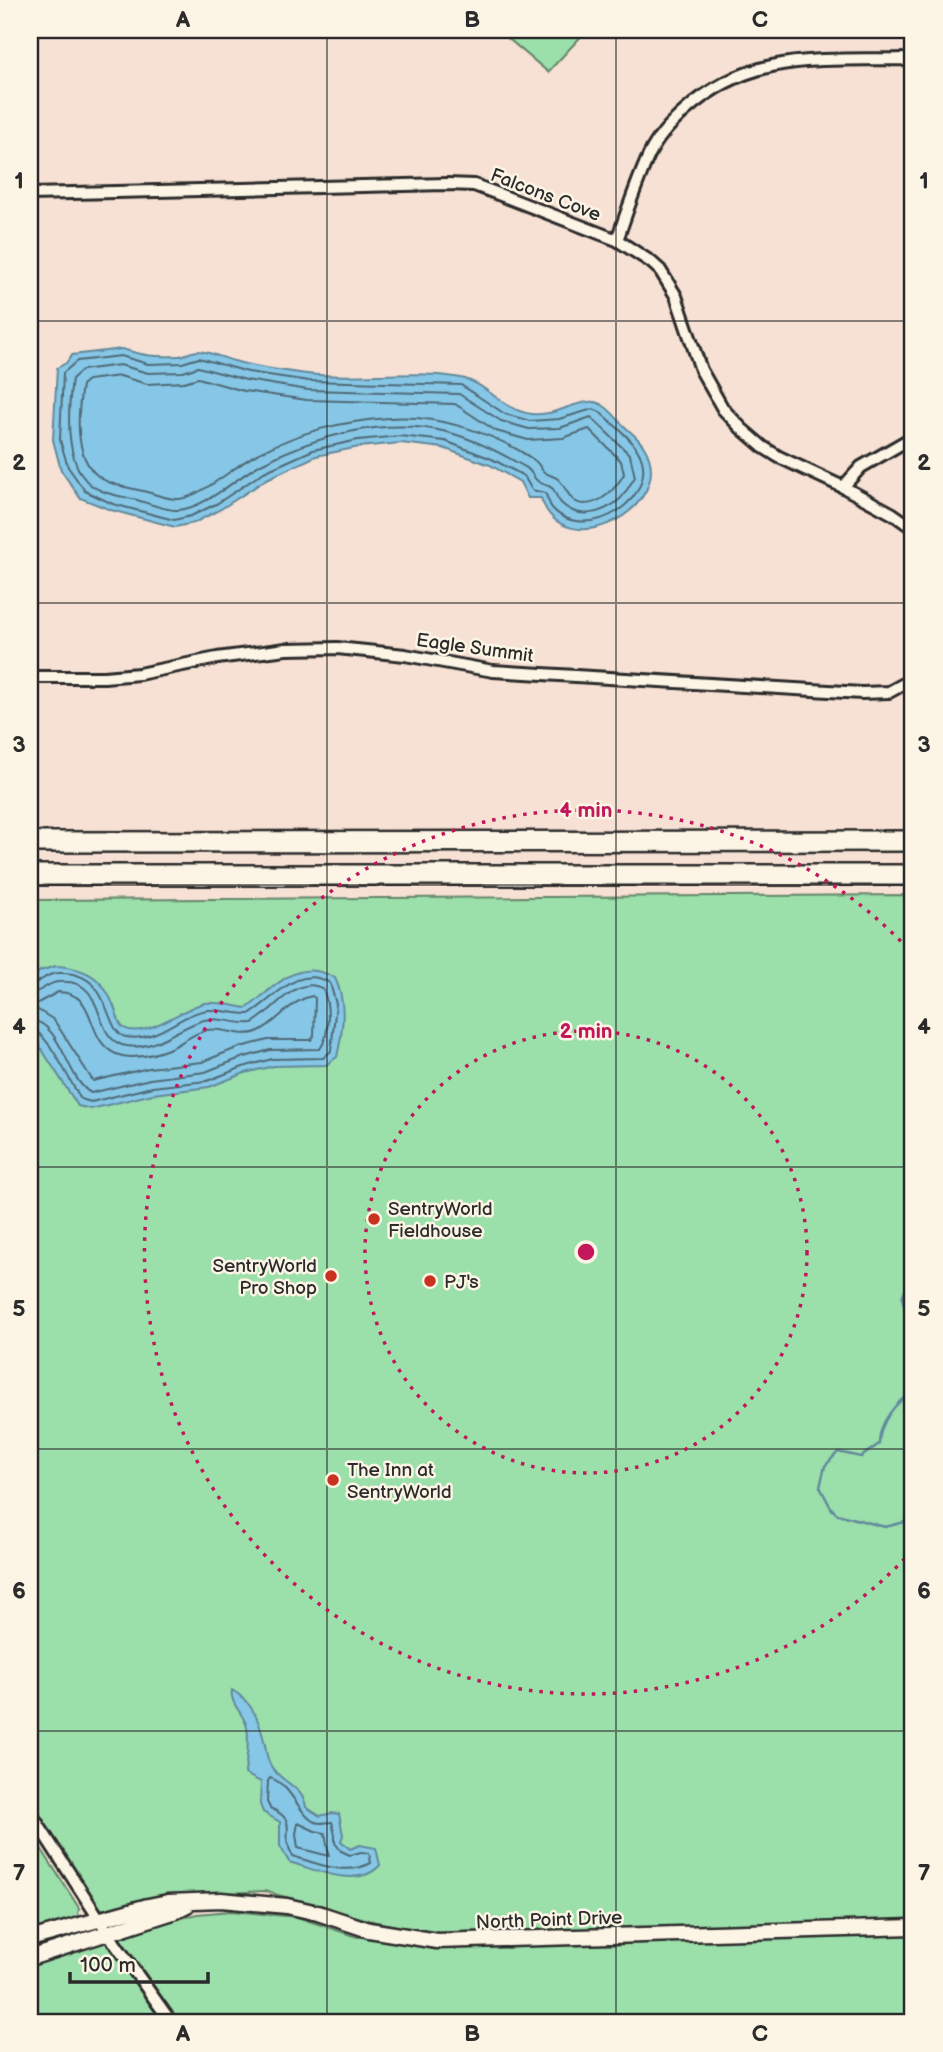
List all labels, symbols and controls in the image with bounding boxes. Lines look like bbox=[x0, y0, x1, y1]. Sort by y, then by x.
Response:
text: A bbox=[175, 6, 191, 34]
text: B bbox=[464, 6, 480, 34]
text: C bbox=[752, 6, 768, 34]
street label: Falcons Cove bbox=[487, 164, 604, 227]
text: 1 bbox=[14, 167, 24, 195]
text: 1 bbox=[919, 167, 929, 195]
text: 2 bbox=[12, 449, 26, 477]
text: 2 bbox=[917, 449, 931, 477]
street label: Eagle Summit bbox=[415, 629, 535, 668]
text: 3 bbox=[12, 731, 26, 759]
text: 3 bbox=[917, 731, 931, 759]
text: 4 min bbox=[560, 798, 612, 823]
text: 4 bbox=[12, 1013, 26, 1041]
text: 4 bbox=[917, 1013, 931, 1041]
text: 2 min bbox=[559, 1019, 613, 1044]
place label: SentryWorld Fieldhouse bbox=[388, 1198, 493, 1243]
marker: SentryWorld Fieldhouse bbox=[366, 1211, 382, 1227]
centre of rings bbox=[574, 1240, 598, 1264]
place label: SentryWorld Pro Shop bbox=[212, 1255, 317, 1300]
marker: SentryWorld Pro Shop bbox=[323, 1268, 339, 1284]
place label: PJ's bbox=[444, 1271, 479, 1294]
marker: PJ's bbox=[422, 1273, 438, 1289]
text: 5 bbox=[12, 1295, 26, 1323]
text: 5 bbox=[917, 1295, 931, 1323]
place label: The Inn at SentryWorld bbox=[347, 1459, 452, 1504]
marker: The Inn at SentryWorld bbox=[325, 1472, 341, 1488]
text: 6 bbox=[12, 1577, 26, 1605]
text: 6 bbox=[917, 1577, 931, 1605]
text: 7 bbox=[13, 1859, 26, 1887]
text: 7 bbox=[918, 1859, 931, 1887]
street label: North Point Drive bbox=[475, 1906, 623, 1935]
scale bar bbox=[70, 1940, 208, 1984]
text: 100 m bbox=[80, 1953, 136, 1978]
text: A bbox=[175, 2020, 191, 2048]
text: B bbox=[464, 2020, 480, 2048]
text: C bbox=[752, 2020, 768, 2048]

